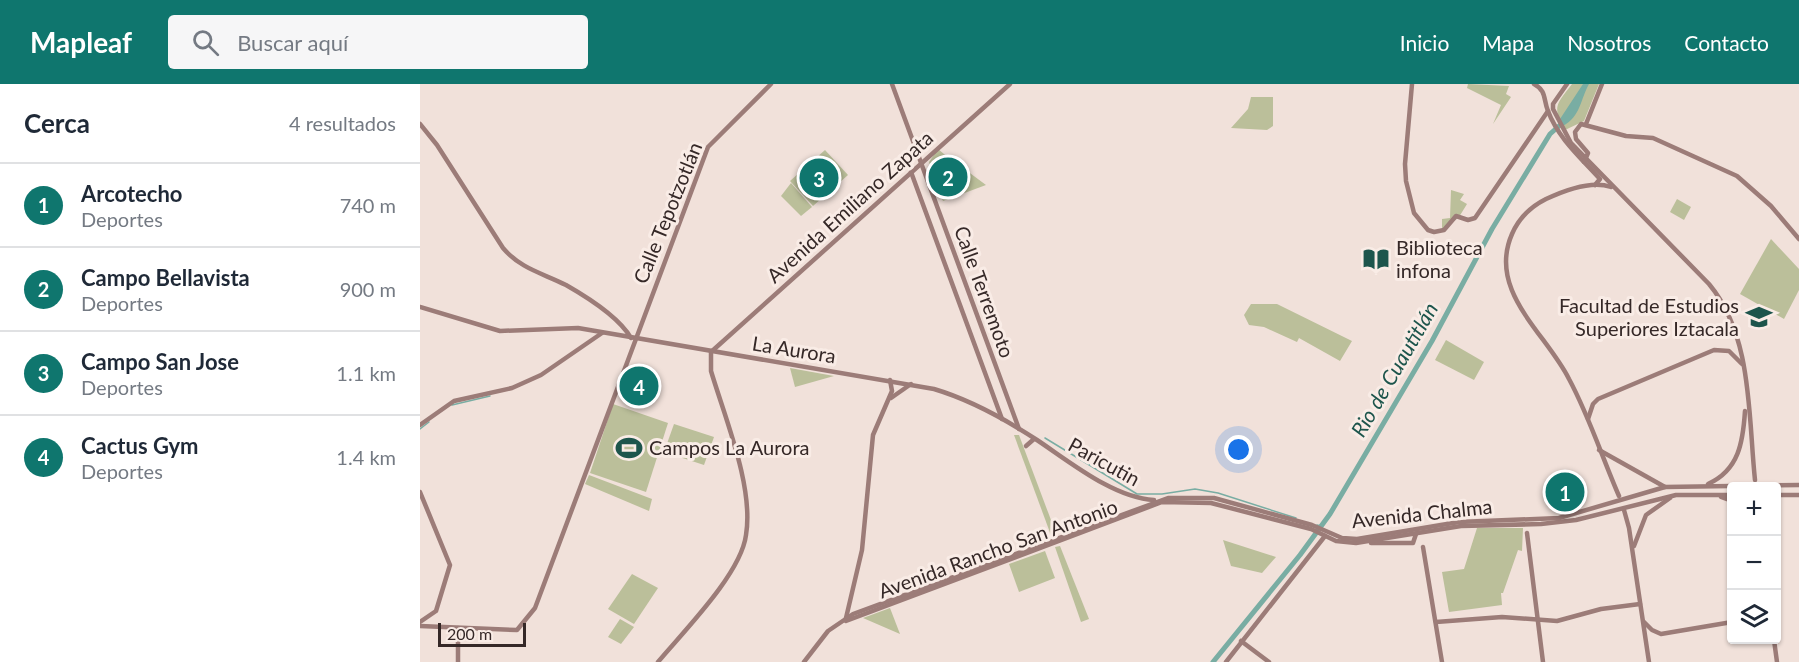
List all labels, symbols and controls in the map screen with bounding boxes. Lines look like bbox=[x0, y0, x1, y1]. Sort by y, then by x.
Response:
search box bbox=[168, 15, 588, 69]
text: Mapleaf bbox=[30, 25, 132, 59]
icon: search bbox=[189, 26, 222, 59]
text: Buscar aquí bbox=[237, 29, 348, 56]
text: Inicio bbox=[1400, 30, 1449, 55]
text: Mapa bbox=[1482, 30, 1534, 55]
text: Nosotros bbox=[1567, 30, 1651, 55]
text: Contacto bbox=[1684, 30, 1769, 55]
text: Cerca bbox=[24, 107, 90, 139]
text: 4 resultados bbox=[289, 111, 396, 135]
street label: Avenida Emiliano Zapata bbox=[761, 125, 937, 287]
street label: Calle Tepotzotlán bbox=[628, 138, 706, 287]
pin: 2 bbox=[928, 154, 968, 200]
pin: 3 bbox=[800, 156, 838, 200]
text: Arcotecho bbox=[81, 180, 182, 207]
text: 1 bbox=[38, 193, 49, 217]
text: 740 m bbox=[340, 193, 396, 217]
text: Deportes bbox=[81, 207, 163, 231]
street label: Calle Terremoto bbox=[950, 222, 1020, 361]
place label: Biblioteca infona bbox=[1396, 235, 1483, 282]
library icon: Biblioteca infona bbox=[1361, 244, 1391, 274]
text: Campo Bellavista bbox=[81, 264, 250, 291]
text: 2 bbox=[38, 277, 49, 301]
text: 900 m bbox=[340, 277, 396, 301]
text: Deportes bbox=[81, 291, 163, 315]
place label: Facultad de Estudios Superiores Iztacala bbox=[1559, 293, 1739, 340]
water label: Rio de Cuautitlán bbox=[1345, 298, 1442, 441]
school or university icon: Facultad de Estudios Superiores Iztacala bbox=[1744, 302, 1774, 332]
street label: La Aurora bbox=[751, 331, 838, 367]
text: Campo San Jose bbox=[81, 348, 239, 375]
text: 3 bbox=[38, 361, 49, 385]
text: 1.1 km bbox=[336, 361, 396, 385]
pin: 4 bbox=[620, 364, 658, 408]
text: Deportes bbox=[81, 375, 163, 399]
text: Cactus Gym bbox=[81, 432, 199, 459]
street label: Paricutin bbox=[1065, 432, 1144, 491]
sports icon: Campos La Aurora bbox=[614, 433, 644, 463]
place label: Campos La Aurora bbox=[649, 435, 809, 459]
your location bbox=[1224, 435, 1253, 464]
text: 4 bbox=[38, 445, 49, 469]
text: 1.4 km bbox=[336, 445, 396, 469]
text: Deportes bbox=[81, 459, 163, 483]
pin: 1 bbox=[1546, 470, 1584, 514]
map controls bbox=[1727, 482, 1781, 644]
button: + bbox=[1727, 482, 1781, 536]
street label: Avenida Rancho San Antonio bbox=[875, 494, 1121, 603]
street label: Avenida Chalma bbox=[1350, 494, 1493, 532]
button: − bbox=[1727, 536, 1781, 590]
button: layers bbox=[1727, 590, 1781, 644]
scale bar bbox=[438, 620, 526, 648]
text: 200 m bbox=[447, 624, 492, 643]

